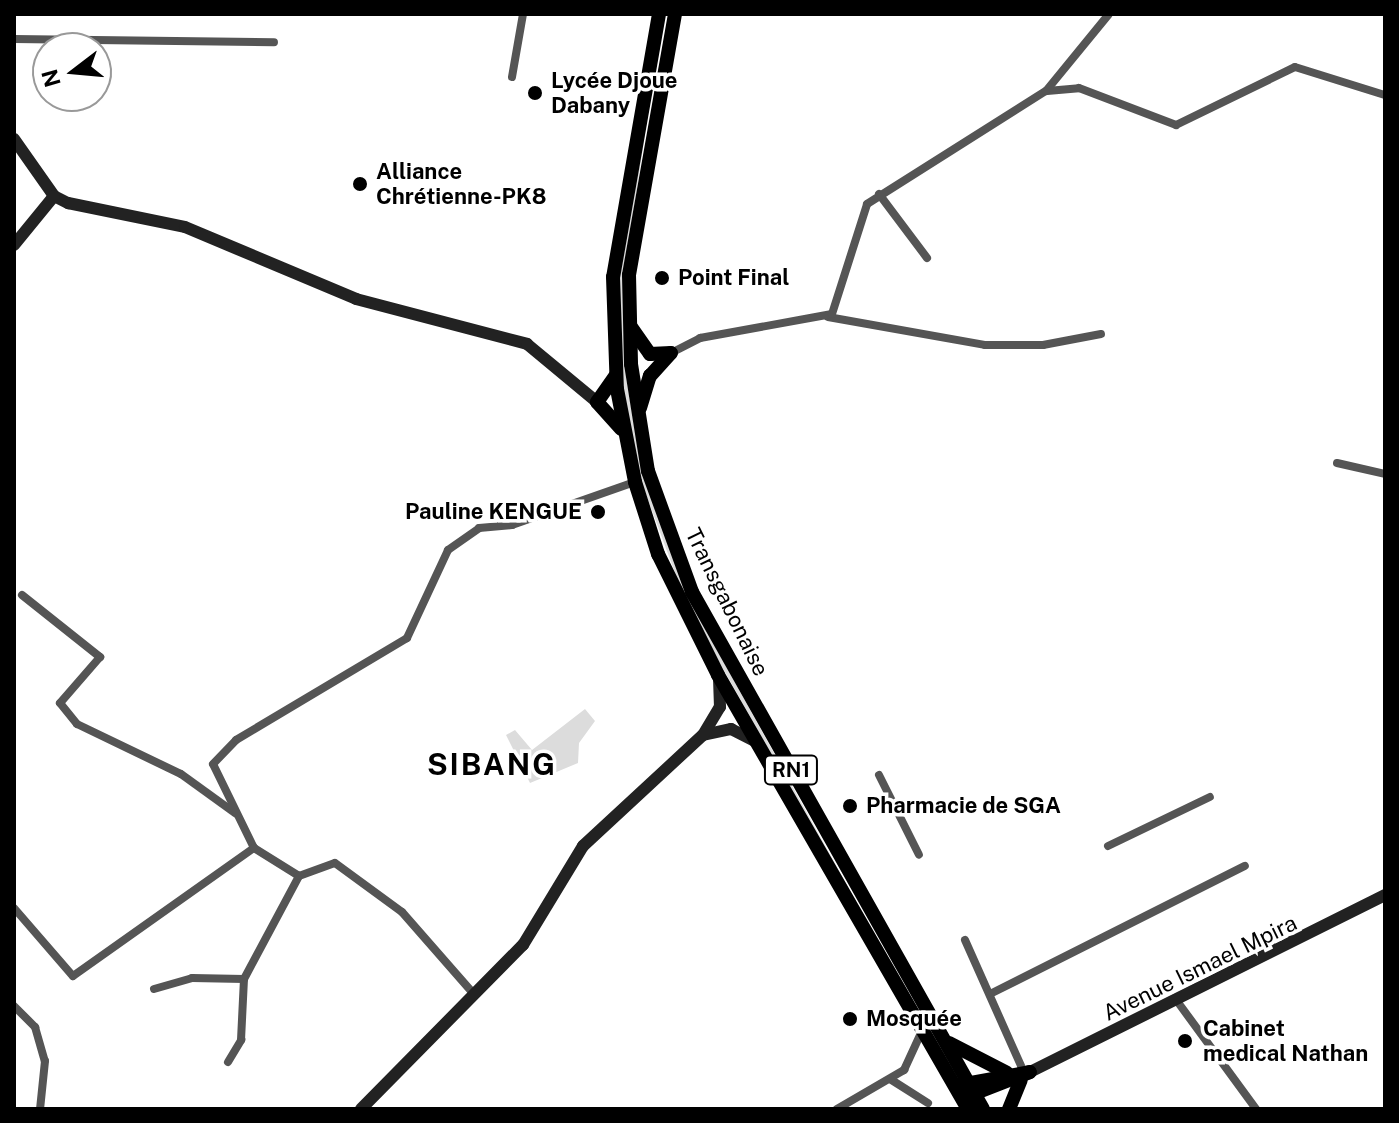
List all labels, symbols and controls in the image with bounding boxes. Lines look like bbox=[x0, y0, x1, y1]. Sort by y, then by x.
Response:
north arrow bbox=[32, 32, 112, 112]
text: N bbox=[36, 66, 66, 90]
place label: Lycée Djoue Dabany bbox=[551, 67, 678, 118]
marker: Lycée Djoue Dabany bbox=[526, 84, 544, 102]
place label: Alliance Chrétienne-PK8 bbox=[376, 158, 546, 210]
marker: Alliance Chrétienne-PK8 bbox=[351, 175, 369, 193]
place label: Point Final bbox=[678, 265, 789, 291]
marker: Point Final bbox=[653, 269, 671, 287]
place label: Pauline KENGUE bbox=[405, 499, 582, 525]
marker: Pauline KENGUE bbox=[589, 503, 607, 521]
street label: Transgabonaise bbox=[680, 524, 774, 680]
district label: SIBANG bbox=[427, 746, 557, 782]
road number: RN1 bbox=[763, 754, 819, 786]
place label: Pharmacie de SGA bbox=[866, 793, 1061, 819]
marker: Pharmacie de SGA bbox=[841, 797, 859, 815]
street label: Avenue Ismael Mpira bbox=[1099, 910, 1301, 1026]
place label: Mosquée bbox=[866, 1006, 962, 1032]
marker: Mosquée bbox=[841, 1010, 859, 1028]
place label: Cabinet medical Nathan bbox=[1203, 1015, 1368, 1066]
marker: Cabinet medical Nathan bbox=[1174, 1030, 1196, 1052]

